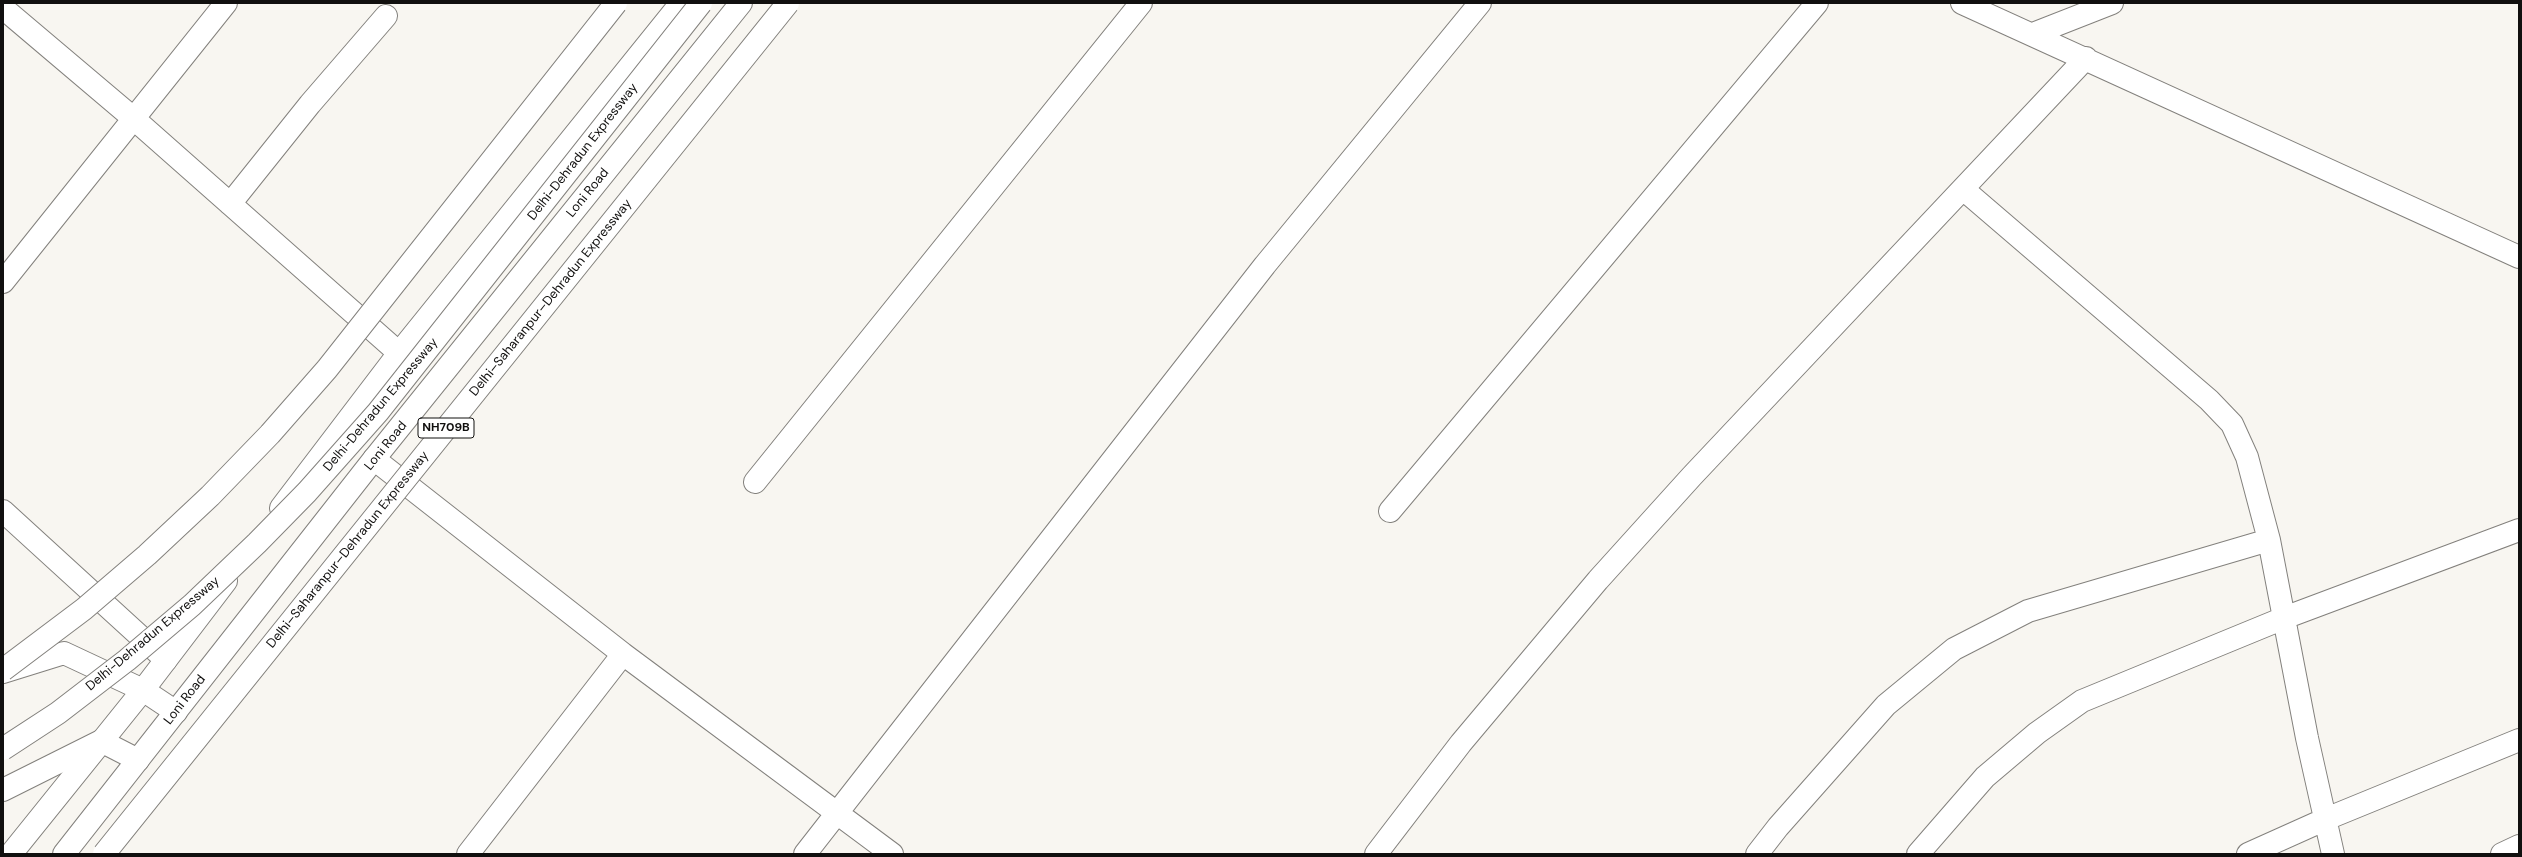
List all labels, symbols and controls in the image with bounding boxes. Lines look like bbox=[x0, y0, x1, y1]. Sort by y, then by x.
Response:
street label: Delhi-Dehradun Expressway bbox=[525, 80, 641, 224]
street label: Loni Road bbox=[564, 165, 612, 221]
street label: Delhi–Saharanpur–Dehradun Expressway bbox=[467, 196, 635, 400]
street label: Delhi-Dehradun Expressway bbox=[321, 335, 441, 475]
street label: Loni Road bbox=[362, 418, 410, 474]
road number: NH709B bbox=[418, 418, 474, 438]
street label: Delhi–Saharanpur–Dehradun Expressway bbox=[264, 448, 432, 652]
street label: Delhi-Dehradun Expressway bbox=[83, 574, 223, 694]
street label: Loni Road bbox=[161, 672, 209, 728]

